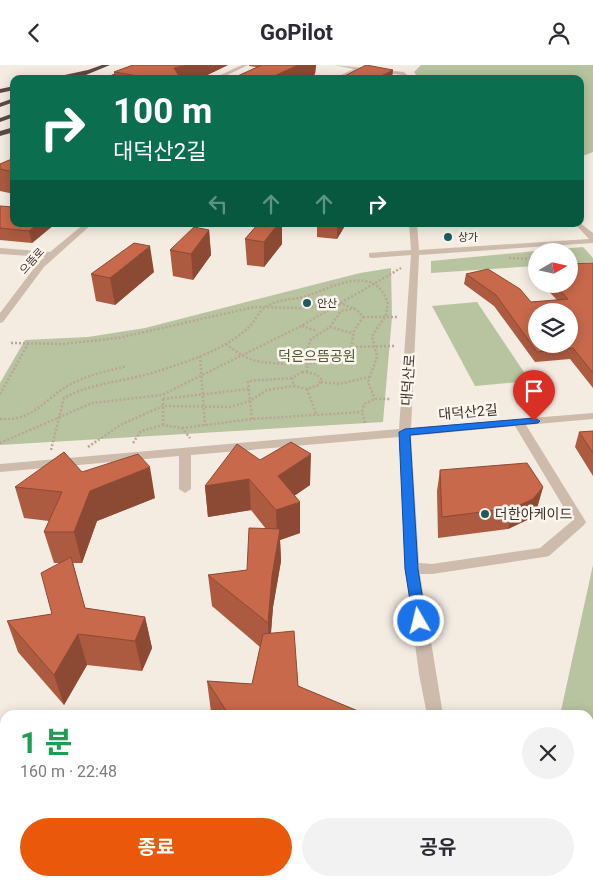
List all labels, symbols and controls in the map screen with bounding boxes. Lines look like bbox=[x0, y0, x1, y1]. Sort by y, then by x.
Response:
icon: back bbox=[20, 19, 48, 47]
icon: person bbox=[545, 19, 573, 47]
text: GoPilot bbox=[260, 20, 333, 45]
text: 100 m bbox=[113, 91, 212, 132]
icon: right bbox=[30, 95, 95, 160]
text: 대덕산2길 bbox=[113, 139, 206, 164]
icon: left bbox=[204, 190, 232, 218]
icon: ahead bbox=[257, 190, 285, 218]
icon: ahead bbox=[310, 190, 338, 218]
icon: right bbox=[363, 190, 391, 218]
marker: 상가 bbox=[442, 231, 454, 243]
place label: 상가 bbox=[458, 231, 478, 244]
north arrow bbox=[528, 243, 578, 293]
map controls bbox=[528, 243, 578, 353]
street label: 으뜸로 bbox=[17, 245, 47, 277]
marker: 안산 bbox=[301, 297, 313, 309]
place label: 안산 bbox=[317, 297, 337, 310]
button: layers bbox=[528, 303, 578, 353]
park label: 덕은으뜸공원 bbox=[278, 348, 356, 364]
street label: 대덕산로 bbox=[398, 354, 418, 406]
pin bbox=[513, 370, 555, 421]
icon: arrive bbox=[520, 377, 548, 405]
street label: 대덕산2길 bbox=[438, 401, 498, 423]
place label: 더한아케이드 bbox=[495, 506, 572, 522]
marker: 더한아케이드 bbox=[479, 508, 491, 520]
position arrow bbox=[392, 594, 444, 646]
text: 1 분 bbox=[20, 725, 72, 760]
button: close bbox=[522, 727, 574, 779]
text: 160 m · 22:48 bbox=[20, 762, 117, 781]
button: 종료 bbox=[20, 818, 292, 876]
button: 공유 bbox=[302, 818, 574, 876]

